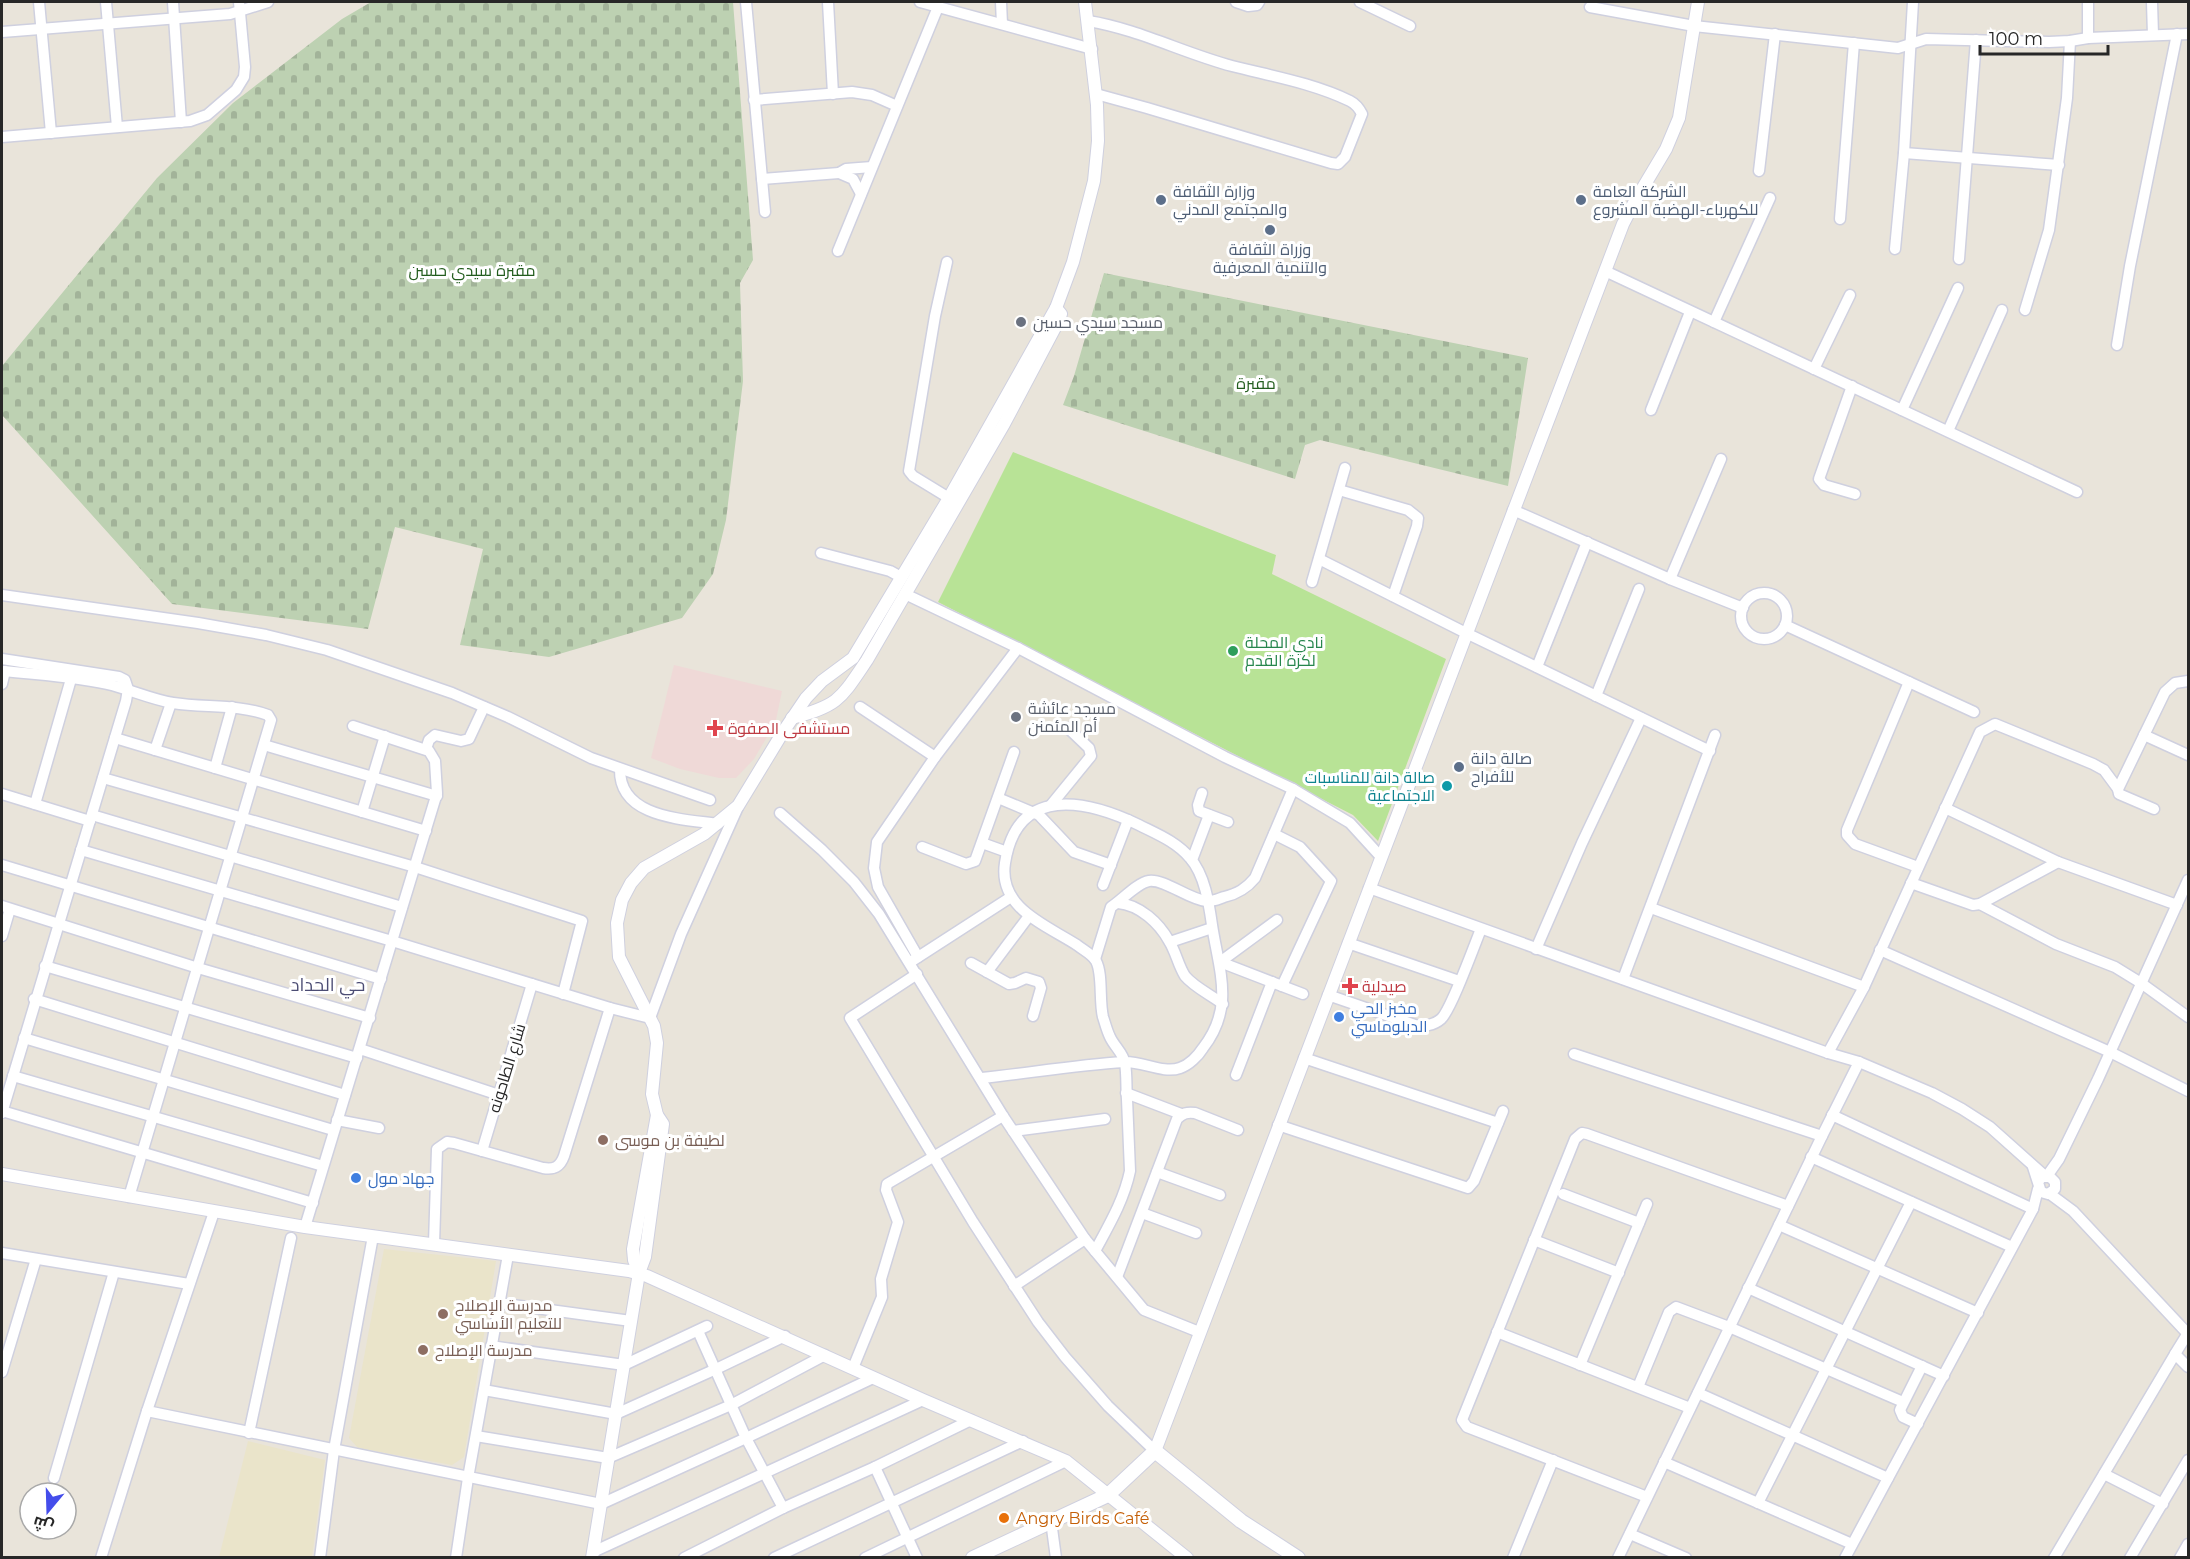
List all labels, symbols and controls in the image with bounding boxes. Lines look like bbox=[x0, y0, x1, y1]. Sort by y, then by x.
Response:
scale bar bbox=[1980, 18, 2108, 56]
text: 100 m bbox=[1989, 28, 2043, 50]
place label: وزارة الثقافة والمجتمع المدني bbox=[1173, 182, 1287, 223]
place label: الشركة العامة للكهرباء-الهضبة المشروع bbox=[1593, 182, 1758, 221]
marker: وزارة الثقافة والمجتمع المدني bbox=[1154, 193, 1168, 207]
marker: الشركة العامة للكهرباء-الهضبة المشروع bbox=[1574, 193, 1588, 207]
marker: وزراة الثقافة والتنمية المعرفية bbox=[1263, 223, 1277, 237]
place label: وزراة الثقافة والتنمية المعرفية bbox=[1213, 240, 1327, 277]
park label: مقبرة سيدي حسين bbox=[408, 261, 536, 284]
place label: مسجد سيدي حسين bbox=[1033, 313, 1163, 336]
marker: مسجد سيدي حسين bbox=[1014, 315, 1028, 329]
park label: مقبرة bbox=[1236, 374, 1276, 393]
place label: نادي المحلة لكرة القدم bbox=[1245, 633, 1324, 672]
marker: نادي المحلة لكرة القدم bbox=[1226, 644, 1240, 658]
place label: مسجد عائشة أم المئمنن bbox=[1028, 699, 1116, 738]
marker: مسجد عائشة أم المئمنن bbox=[1009, 710, 1023, 724]
marker: مستشفى الصفوة bbox=[706, 719, 724, 737]
place label: مستشفى الصفوة bbox=[728, 719, 850, 739]
place label: صالة دانة للأفراح bbox=[1471, 749, 1532, 788]
marker: صالة دانة للأفراح bbox=[1452, 760, 1466, 774]
place label: صالة دانة للمناسبات الاجتماعية bbox=[1305, 768, 1435, 805]
marker: صالة دانة للمناسبات الاجتماعية bbox=[1440, 779, 1454, 793]
district label: حي الحداد bbox=[291, 974, 365, 999]
place label: صيدلية bbox=[1362, 977, 1407, 996]
marker: صيدلية bbox=[1343, 979, 1357, 993]
place label: مخبز الحي الدبلوماسي bbox=[1351, 999, 1428, 1039]
marker: مخبز الحي الدبلوماسي bbox=[1332, 1010, 1346, 1024]
street label: شارع الطاحونه bbox=[484, 1021, 531, 1115]
place label: لطيفة بن موسى bbox=[615, 1131, 725, 1151]
marker: لطيفة بن موسى bbox=[596, 1133, 610, 1147]
place label: جهاد مول bbox=[368, 1169, 434, 1189]
marker: جهاد مول bbox=[349, 1171, 363, 1185]
place label: مدرسة الإصلاح للتعليم الأساسي bbox=[455, 1296, 562, 1336]
marker: مدرسة الإصلاح للتعليم الأساسي bbox=[436, 1307, 450, 1321]
place label: مدرسة الإصلاح bbox=[435, 1341, 532, 1362]
marker: مدرسة الإصلاح bbox=[416, 1343, 430, 1357]
north arrow bbox=[18, 1481, 78, 1541]
place label: Angry Birds Café bbox=[1016, 1509, 1149, 1528]
marker: Angry Birds Café bbox=[997, 1511, 1011, 1525]
text: ش bbox=[30, 1512, 56, 1537]

